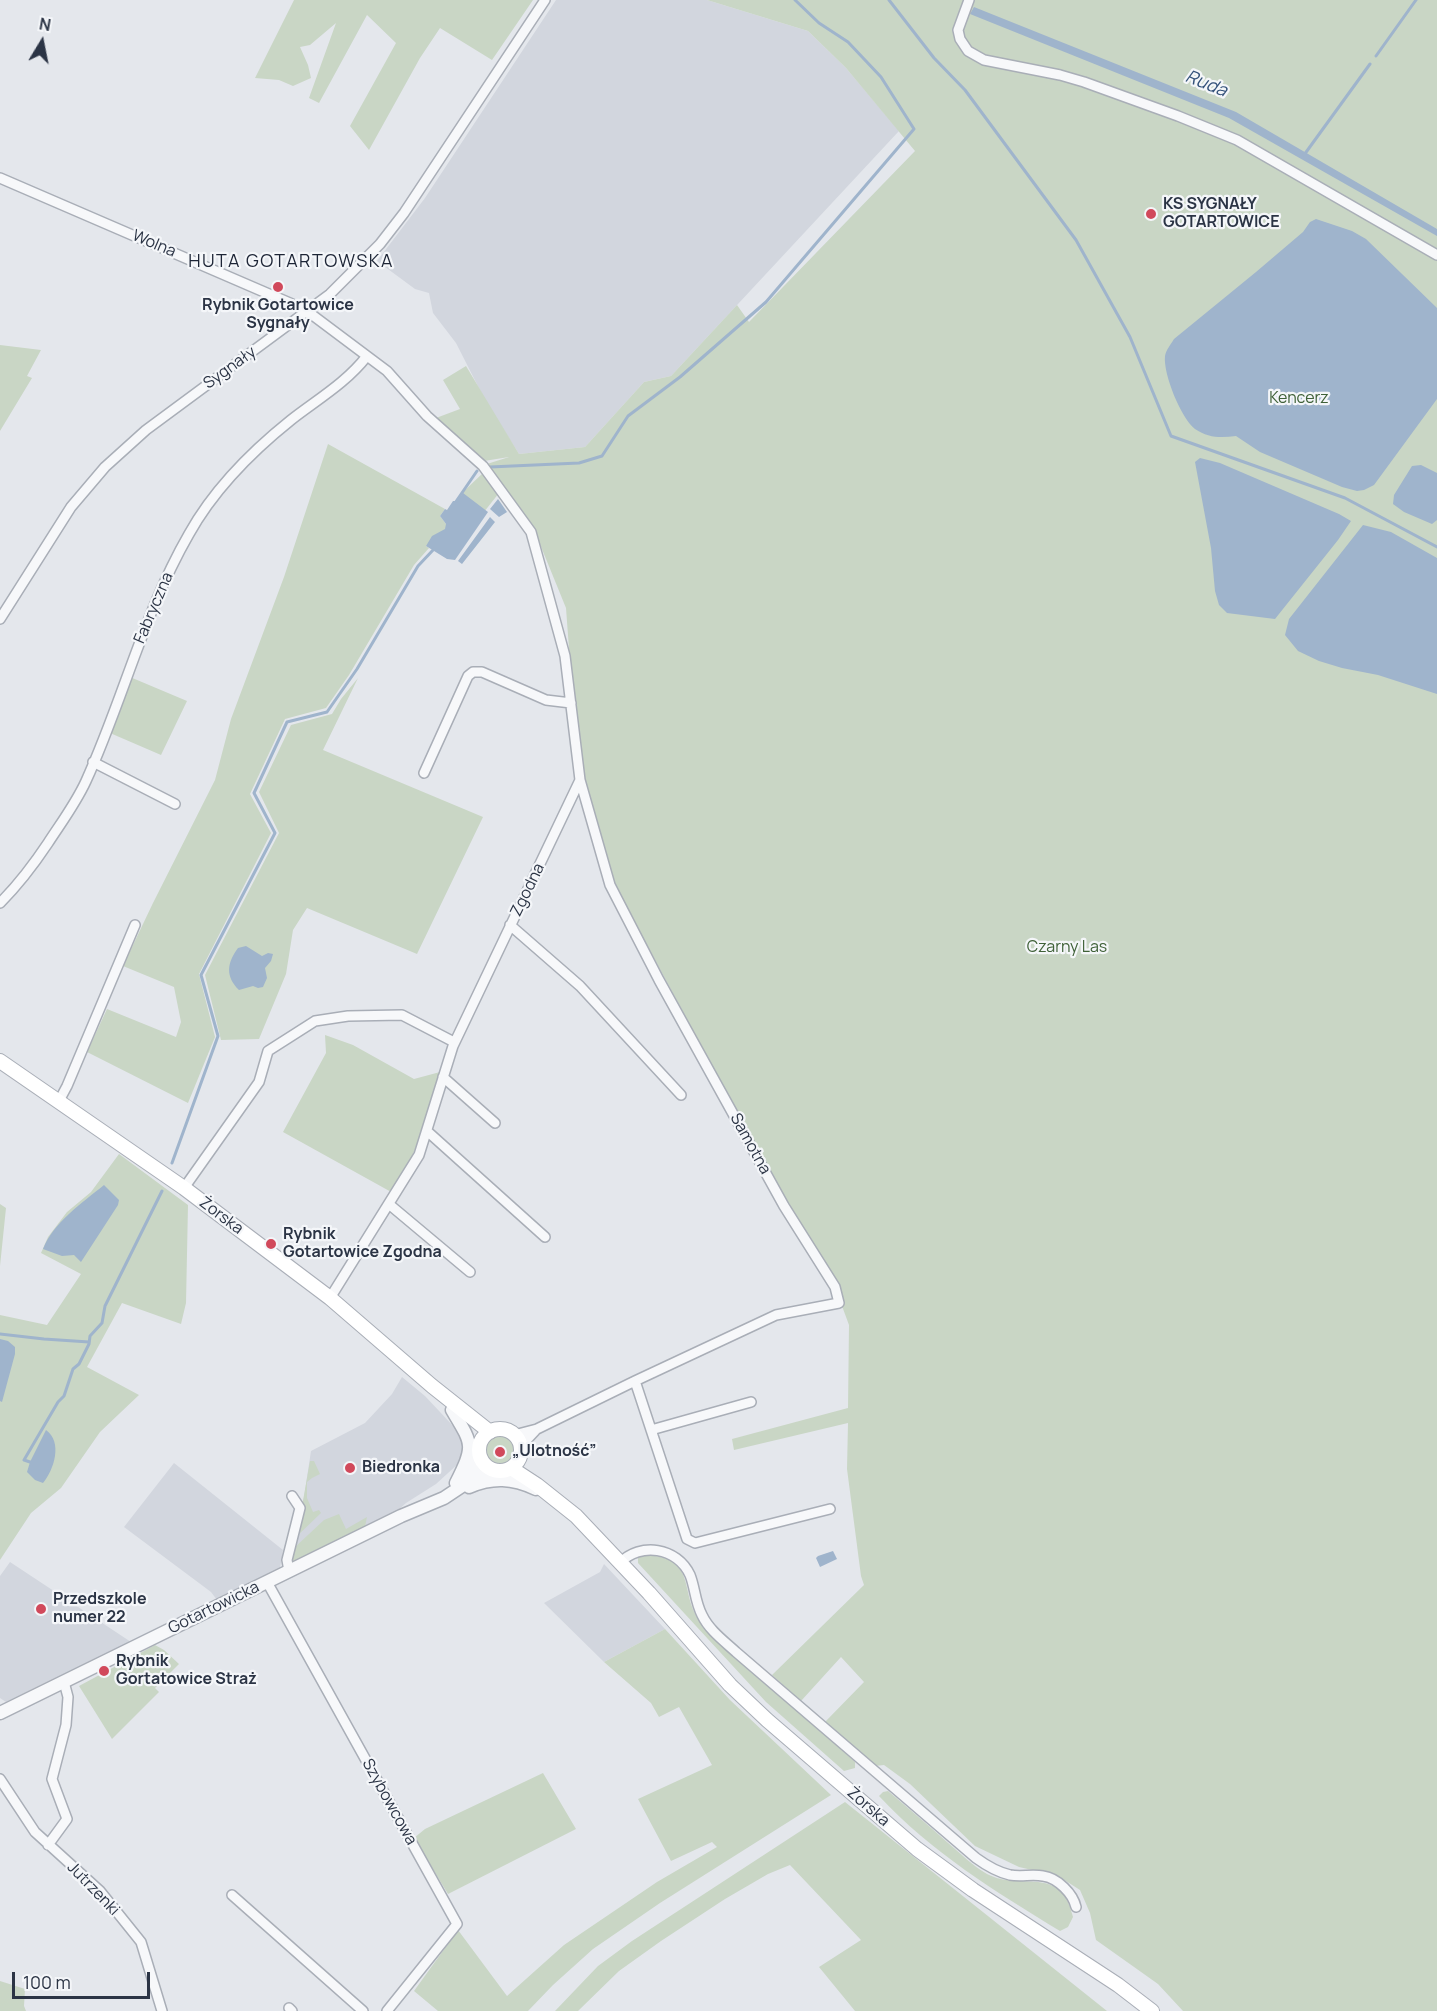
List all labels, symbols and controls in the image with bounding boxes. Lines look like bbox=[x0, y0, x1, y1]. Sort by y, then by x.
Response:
north arrow bbox=[12, 12, 72, 72]
text: N bbox=[38, 12, 53, 36]
water label: Ruda bbox=[1182, 66, 1230, 102]
place label: KS SYGNAŁY GOTARTOWICE bbox=[1163, 195, 1280, 233]
marker: KS SYGNAŁY GOTARTOWICE bbox=[1144, 207, 1158, 221]
street label: Wolna bbox=[129, 226, 179, 262]
district label: HUTA GOTARTOWSKA bbox=[188, 251, 394, 273]
marker: Rybnik Gotartowice Sygnały bbox=[271, 280, 285, 294]
place label: Rybnik Gotartowice Sygnały bbox=[202, 296, 354, 334]
street label: Sygnały bbox=[200, 343, 260, 393]
park label: Kencerz bbox=[1269, 389, 1329, 409]
street label: Fabryczna bbox=[130, 569, 178, 647]
street label: Zgodna bbox=[507, 860, 549, 920]
park label: Czarny Las bbox=[1027, 938, 1107, 958]
street label: Samotna bbox=[725, 1110, 775, 1178]
street label: Żorska bbox=[195, 1193, 247, 1239]
place label: Rybnik Gotartowice Zgodna bbox=[283, 1225, 442, 1263]
marker: Rybnik Gotartowice Zgodna bbox=[264, 1237, 278, 1251]
place label: „Ulotność” bbox=[512, 1442, 596, 1462]
marker: „Ulotność” bbox=[493, 1445, 507, 1459]
place label: Biedronka bbox=[362, 1458, 440, 1478]
marker: Biedronka bbox=[343, 1461, 357, 1475]
street label: Gotartowicka bbox=[165, 1578, 263, 1638]
place label: Przedszkole numer 22 bbox=[53, 1590, 147, 1628]
marker: Przedszkole numer 22 bbox=[34, 1602, 48, 1616]
place label: Rybnik Gortatowice Straż bbox=[116, 1652, 257, 1690]
marker: Rybnik Gortatowice Straż bbox=[97, 1664, 111, 1678]
street label: Szybowcowa bbox=[357, 1756, 421, 1848]
street label: Żorska bbox=[843, 1783, 893, 1831]
street label: Jutrzenki bbox=[63, 1858, 123, 1920]
scale bar bbox=[15, 1960, 153, 1998]
text: 100 m bbox=[23, 1970, 71, 1994]

